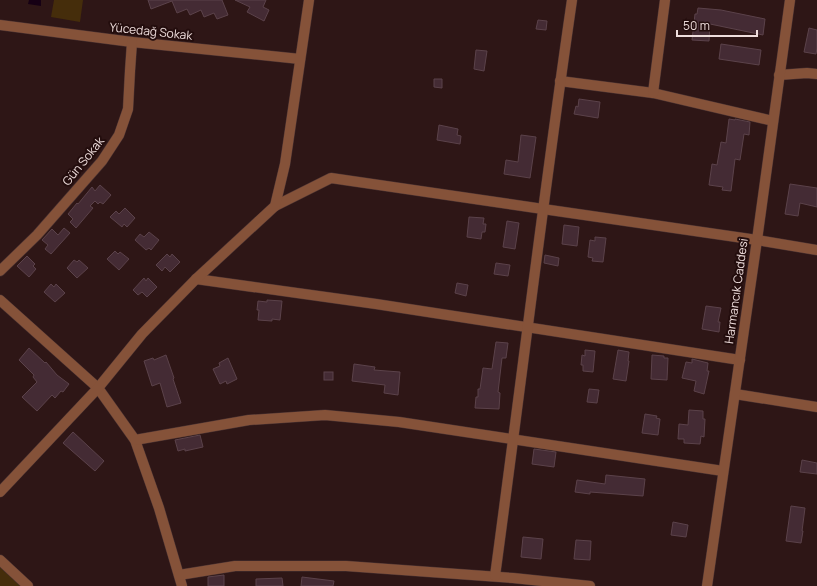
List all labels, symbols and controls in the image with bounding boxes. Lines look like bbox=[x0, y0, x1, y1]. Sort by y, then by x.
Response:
scale bar bbox=[677, 12, 757, 38]
text: 50 m bbox=[683, 17, 710, 34]
street label: Yücedağ Sokak bbox=[109, 18, 194, 44]
street label: Gün Sokak bbox=[58, 132, 109, 189]
street label: Harmancık Caddesi bbox=[720, 237, 752, 345]

